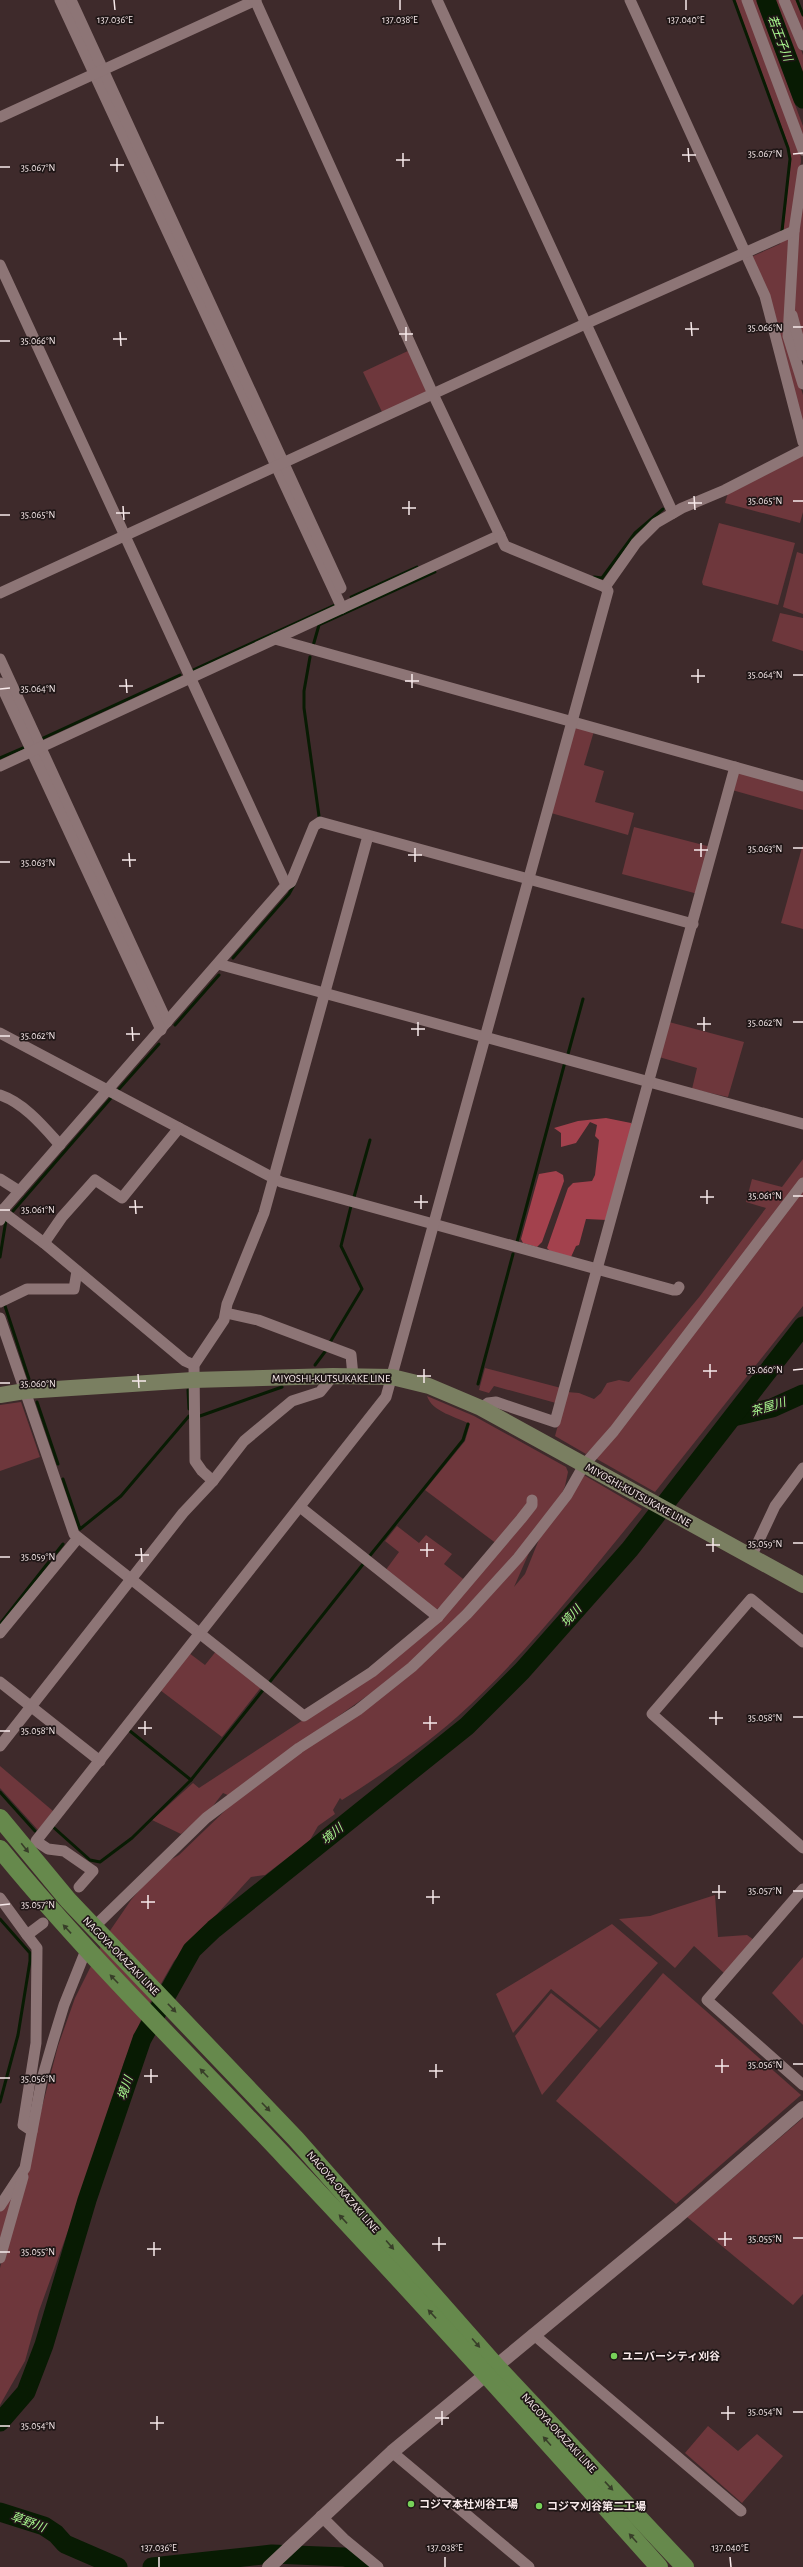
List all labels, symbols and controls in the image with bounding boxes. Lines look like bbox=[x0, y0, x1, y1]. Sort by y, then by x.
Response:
water label: 若王子川 bbox=[766, 13, 796, 64]
text: 137.036°E bbox=[97, 15, 133, 25]
text: 137.038°E bbox=[382, 15, 418, 25]
text: 137.040°E bbox=[667, 15, 705, 25]
text: 35.067°N bbox=[748, 149, 782, 159]
text: 35.067°N bbox=[21, 163, 55, 173]
text: 35.066°N bbox=[747, 323, 783, 333]
text: 35.066°N bbox=[20, 336, 56, 346]
text: 35.065°N bbox=[748, 496, 782, 506]
text: 35.065°N bbox=[21, 510, 55, 520]
text: 35.064°N bbox=[747, 670, 783, 680]
text: 35.064°N bbox=[20, 684, 56, 694]
text: 35.063°N bbox=[748, 844, 782, 854]
text: 35.063°N bbox=[21, 858, 55, 868]
text: 35.062°N bbox=[748, 1018, 782, 1028]
text: 35.062°N bbox=[21, 1031, 55, 1041]
text: 35.061°N bbox=[748, 1191, 782, 1201]
text: 35.061°N bbox=[21, 1205, 55, 1215]
text: 35.060°N bbox=[747, 1365, 783, 1375]
street label: MIYOSHI-KUTSUKAKE LINE bbox=[272, 1373, 391, 1384]
text: 35.060°N bbox=[20, 1379, 56, 1389]
water label: 茶屋川 bbox=[749, 1394, 789, 1418]
street label: MIYOSHI-KUTSUKAKE LINE bbox=[584, 1461, 693, 1529]
text: 35.059°N bbox=[748, 1539, 782, 1549]
text: 35.059°N bbox=[21, 1552, 55, 1562]
water label: 境川 bbox=[558, 1601, 585, 1629]
text: 35.058°N bbox=[748, 1713, 782, 1723]
text: 35.058°N bbox=[21, 1726, 55, 1736]
water label: 境川 bbox=[318, 1820, 347, 1846]
one-way arrow bbox=[20, 1843, 29, 1854]
text: 35.057°N bbox=[748, 1886, 782, 1896]
text: 35.057°N bbox=[21, 1900, 55, 1910]
street label: NAGOYA-OKAZAKI LINE bbox=[81, 1915, 162, 1998]
one-way arrow bbox=[62, 1924, 72, 1934]
one-way arrow bbox=[109, 1974, 119, 1984]
one-way arrow bbox=[167, 2003, 177, 2013]
text: 35.056°N bbox=[748, 2060, 782, 2070]
one-way arrow bbox=[199, 2068, 209, 2078]
water label: 境川 bbox=[114, 2072, 135, 2101]
text: 35.056°N bbox=[21, 2074, 55, 2084]
one-way arrow bbox=[261, 2101, 270, 2112]
street label: NAGOYA-OKAZAKI LINE bbox=[305, 2149, 382, 2235]
one-way arrow bbox=[338, 2214, 348, 2224]
text: 35.055°N bbox=[748, 2234, 782, 2244]
one-way arrow bbox=[385, 2240, 394, 2250]
text: 35.055°N bbox=[21, 2247, 55, 2257]
one-way arrow bbox=[427, 2309, 436, 2320]
one-way arrow bbox=[471, 2337, 480, 2348]
place label: ユニバーシティ刈谷 bbox=[622, 2350, 720, 2362]
marker: ユニバーシティ刈谷 bbox=[609, 2351, 619, 2361]
street label: NAGOYA-OKAZAKI LINE bbox=[520, 2391, 599, 2475]
text: 35.054°N bbox=[748, 2407, 782, 2417]
text: 35.054°N bbox=[21, 2421, 55, 2431]
one-way arrow bbox=[542, 2436, 551, 2446]
one-way arrow bbox=[604, 2481, 614, 2491]
place label: コジマ本社刈谷工場 bbox=[419, 2498, 518, 2510]
marker: コジマ本社刈谷工場 bbox=[406, 2499, 416, 2509]
place label: コジマ刈谷第二工場 bbox=[547, 2500, 646, 2512]
marker: コジマ刈谷第二工場 bbox=[534, 2501, 544, 2511]
water label: 草野川 bbox=[9, 2509, 49, 2534]
one-way arrow bbox=[628, 2533, 638, 2543]
text: 137.036°E bbox=[141, 2543, 177, 2553]
text: 137.038°E bbox=[427, 2543, 463, 2553]
text: 137.040°E bbox=[711, 2543, 749, 2553]

